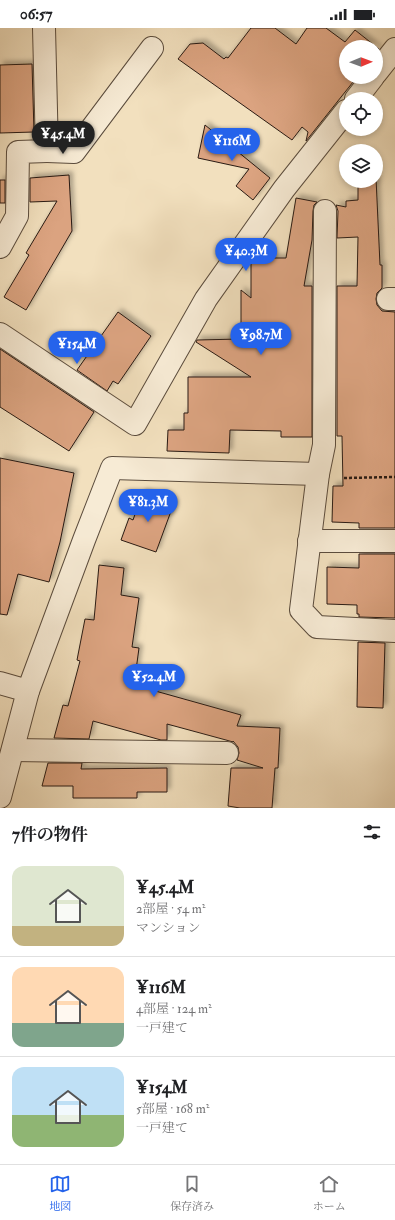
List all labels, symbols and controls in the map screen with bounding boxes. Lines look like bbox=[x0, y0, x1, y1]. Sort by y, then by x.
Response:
text: 06:57 bbox=[20, 5, 52, 24]
north arrow bbox=[339, 40, 383, 84]
map controls bbox=[339, 40, 383, 188]
button: locate bbox=[339, 92, 383, 136]
pin: ¥45.4M bbox=[30, 121, 96, 155]
text: ¥45.4M bbox=[41, 126, 85, 142]
pin: ¥116M bbox=[204, 128, 260, 162]
text: ¥116M bbox=[213, 133, 251, 149]
button: layers bbox=[339, 144, 383, 188]
pin: ¥40.3M bbox=[213, 238, 279, 272]
text: ¥40.3M bbox=[224, 243, 268, 259]
pin: ¥98.7M bbox=[228, 322, 294, 356]
text: ¥98.7M bbox=[239, 327, 283, 343]
pin: ¥154M bbox=[49, 331, 105, 365]
text: ¥154M bbox=[57, 336, 97, 352]
pin: ¥81.3M bbox=[115, 489, 181, 523]
text: ¥81.3M bbox=[128, 494, 168, 510]
pin: ¥52.4M bbox=[121, 664, 187, 698]
text: ¥52.4M bbox=[132, 669, 176, 685]
icon: filters bbox=[361, 821, 383, 843]
text: 7件の物件 bbox=[12, 824, 88, 845]
text: ¥45.4M bbox=[136, 877, 194, 898]
icon: home bbox=[44, 882, 92, 930]
text: 2部屋 · 54 m² bbox=[136, 901, 206, 917]
text: マンション bbox=[136, 920, 200, 936]
text: ¥116M bbox=[136, 977, 186, 998]
icon: home bbox=[44, 983, 92, 1031]
text: 4部屋 · 124 m² bbox=[136, 1001, 212, 1017]
text: 一戸建て bbox=[136, 1020, 188, 1036]
text: ¥154M bbox=[136, 1077, 187, 1098]
icon: home bbox=[44, 1083, 92, 1131]
text: 5部屋 · 168 m² bbox=[136, 1101, 209, 1117]
text: 一戸建て bbox=[136, 1120, 188, 1136]
tab: 地図 bbox=[49, 1173, 71, 1213]
tab: 保存済み bbox=[170, 1173, 214, 1213]
tab: ホーム bbox=[313, 1173, 346, 1213]

